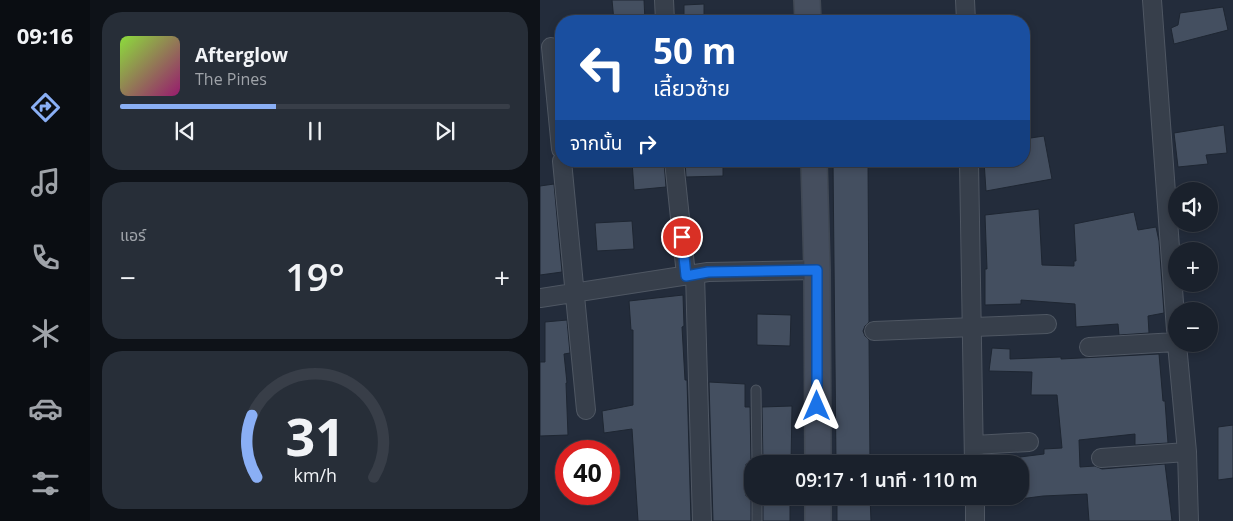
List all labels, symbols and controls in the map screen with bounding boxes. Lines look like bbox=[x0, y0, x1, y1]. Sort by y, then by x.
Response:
text: 09:16 bbox=[17, 20, 73, 50]
text: 50 m bbox=[653, 27, 736, 74]
icon: left bbox=[570, 35, 635, 100]
text: Afterglow bbox=[195, 42, 288, 68]
text: The Pines bbox=[195, 68, 267, 90]
text: เลี้ยวซ้าย bbox=[653, 72, 730, 102]
icon: directions bbox=[28, 90, 63, 125]
icon: previous bbox=[171, 117, 199, 145]
icon: pause bbox=[301, 117, 329, 145]
icon: next bbox=[431, 117, 459, 145]
text: จากนั้น bbox=[570, 130, 623, 156]
icon: right bbox=[633, 130, 661, 158]
icon: music bbox=[28, 165, 63, 200]
map controls bbox=[1168, 182, 1218, 352]
button: sound bbox=[1168, 182, 1218, 232]
pin bbox=[661, 216, 703, 258]
icon: arrive bbox=[668, 223, 696, 251]
text: แอร์ bbox=[120, 224, 146, 246]
icon: phone bbox=[28, 240, 63, 275]
button: + bbox=[1168, 242, 1218, 292]
text: 19° bbox=[285, 250, 345, 302]
text: − bbox=[120, 258, 136, 296]
text: + bbox=[494, 258, 510, 296]
button: − bbox=[1168, 302, 1218, 352]
icon: climate bbox=[28, 316, 63, 351]
position arrow bbox=[790, 379, 842, 431]
icon: car bbox=[28, 391, 63, 426]
text: 31 bbox=[285, 400, 345, 471]
speed limit sign: 40 bbox=[555, 440, 620, 505]
text: km/h bbox=[293, 463, 337, 487]
icon: filters bbox=[28, 466, 63, 501]
text: 09:17 · 1 นาที · 110 m bbox=[795, 467, 978, 493]

